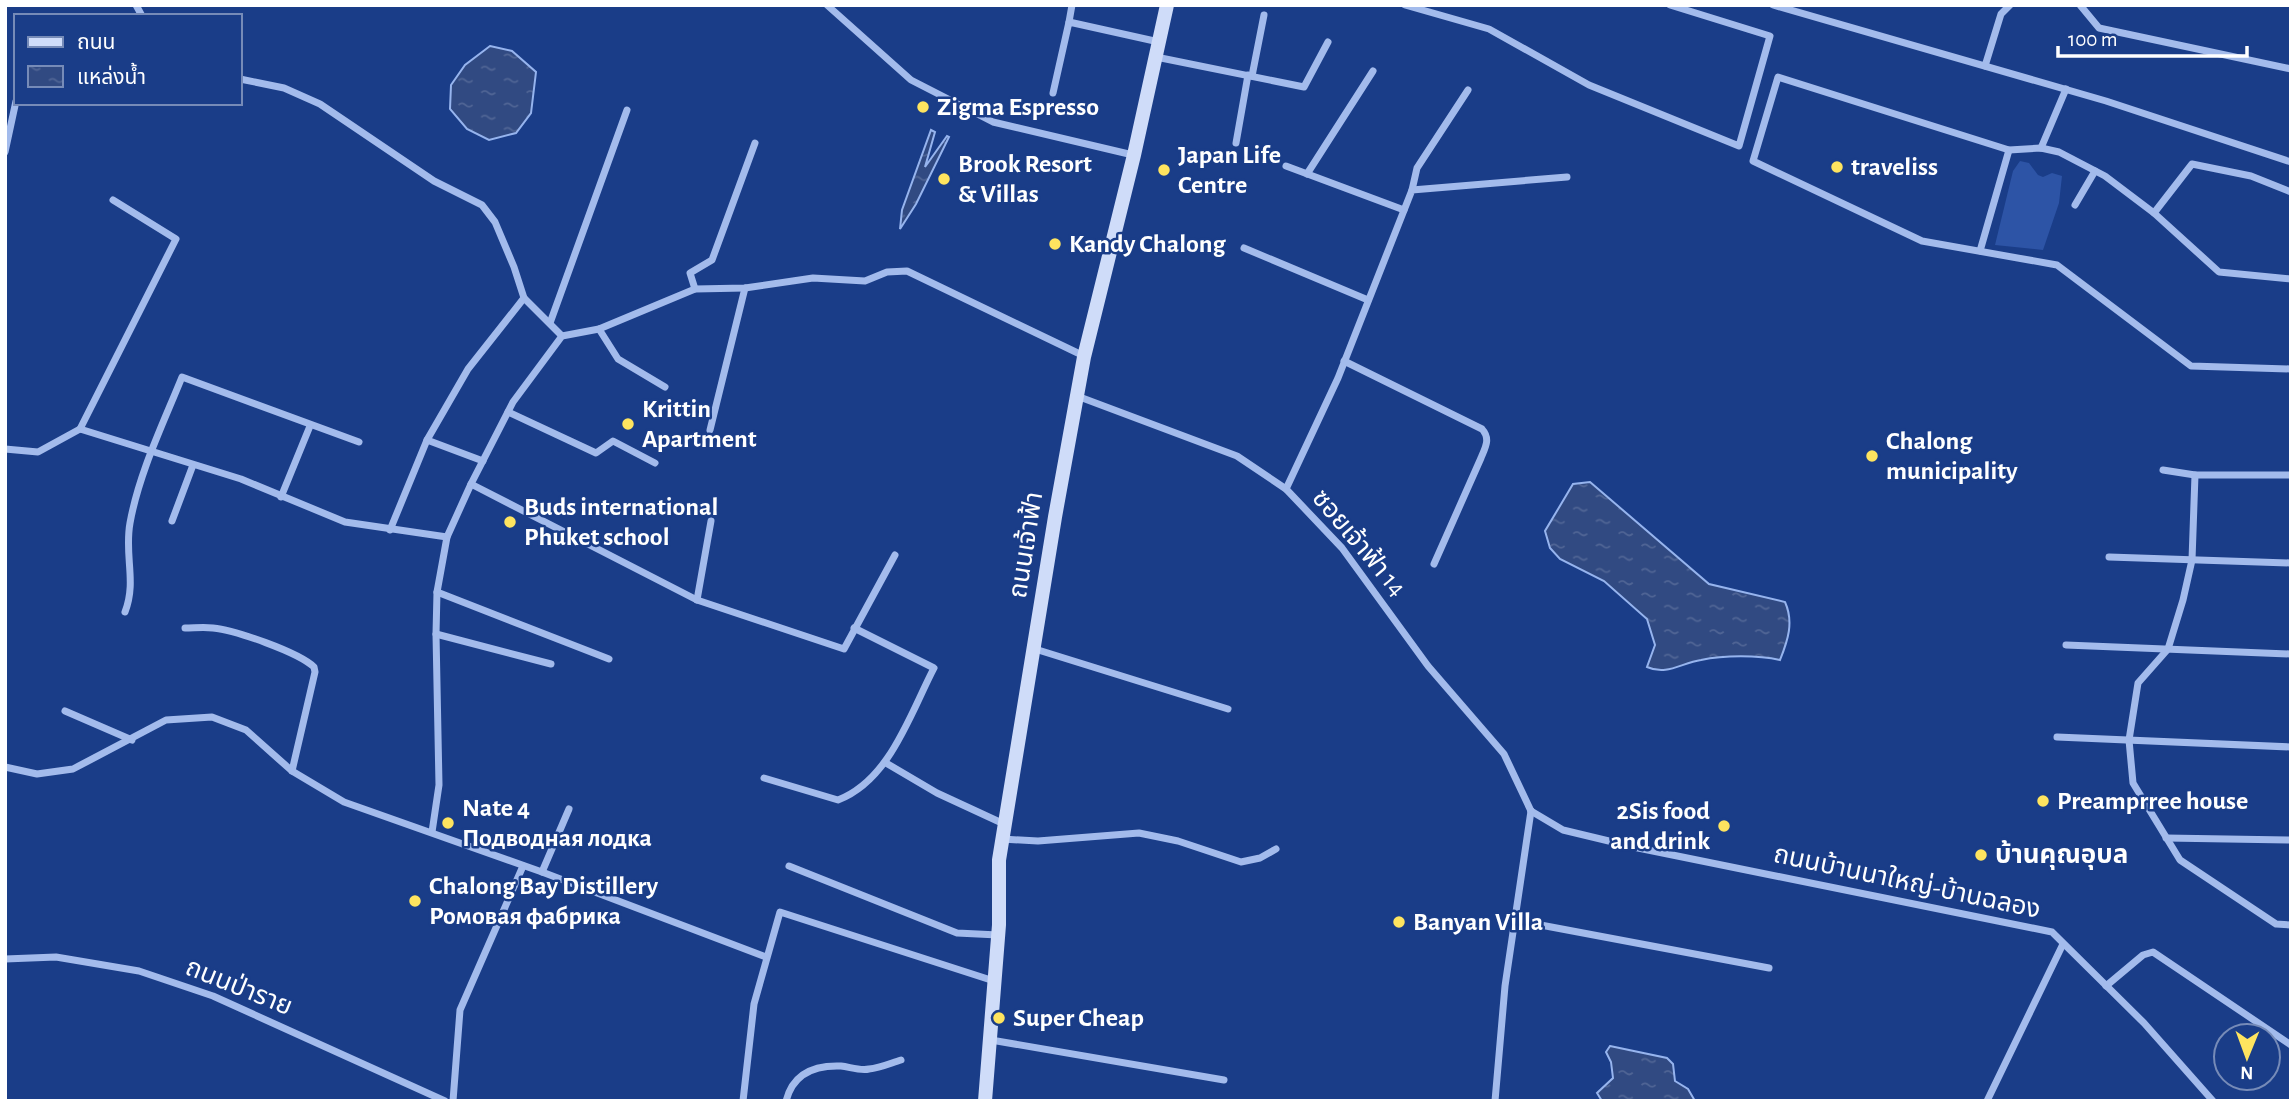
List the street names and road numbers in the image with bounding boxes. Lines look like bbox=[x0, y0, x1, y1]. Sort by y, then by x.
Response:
street label: ซอยเจ้าฟ้า 14 bbox=[1307, 484, 1412, 601]
street label: ถนนเจ้าฟ้า bbox=[1003, 490, 1047, 600]
street label: ถนนบ้านนาใหญ่-บ้านฉลอง bbox=[1771, 839, 2043, 923]
street label: ถนนป่าราย bbox=[182, 953, 296, 1020]

